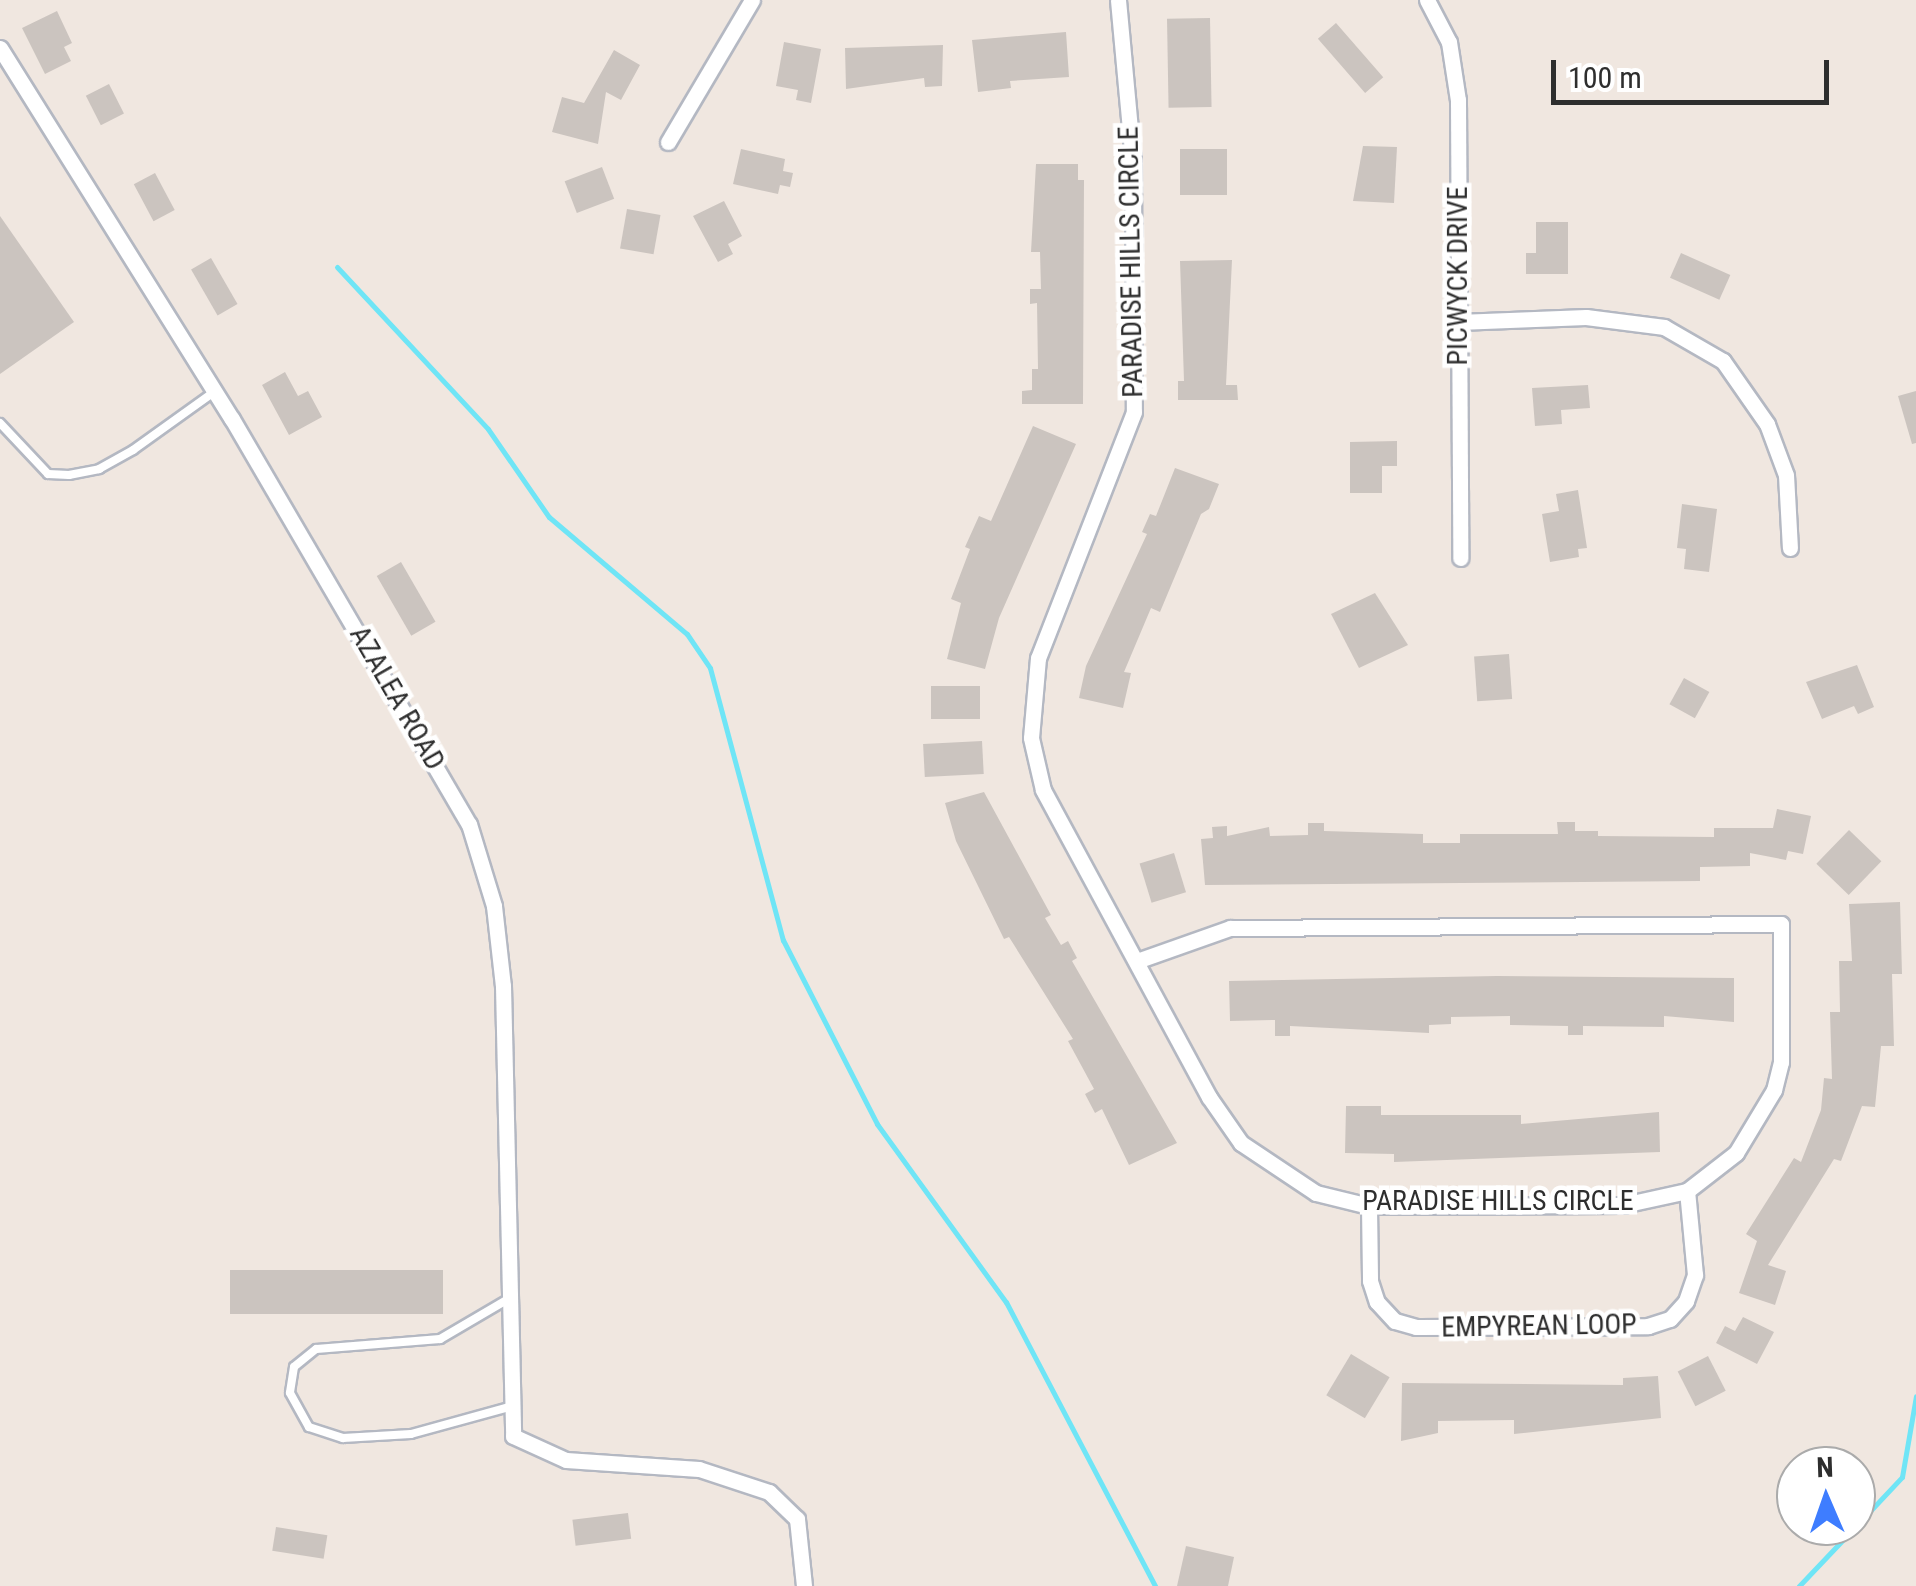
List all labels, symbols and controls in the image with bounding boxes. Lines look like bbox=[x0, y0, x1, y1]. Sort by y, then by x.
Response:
scale bar bbox=[1556, 40, 1834, 102]
text: 100 m bbox=[1568, 60, 1642, 95]
street label: PARADISE HILLS CIRCLE bbox=[1112, 126, 1150, 398]
street label: PICWYCK DRIVE bbox=[1441, 186, 1475, 366]
street label: AZALEA ROAD bbox=[342, 620, 452, 776]
street label: PARADISE HILLS CIRCLE bbox=[1362, 1184, 1634, 1218]
street label: EMPYREAN LOOP bbox=[1441, 1307, 1637, 1345]
north arrow bbox=[1776, 1446, 1876, 1546]
text: N bbox=[1816, 1451, 1834, 1484]

